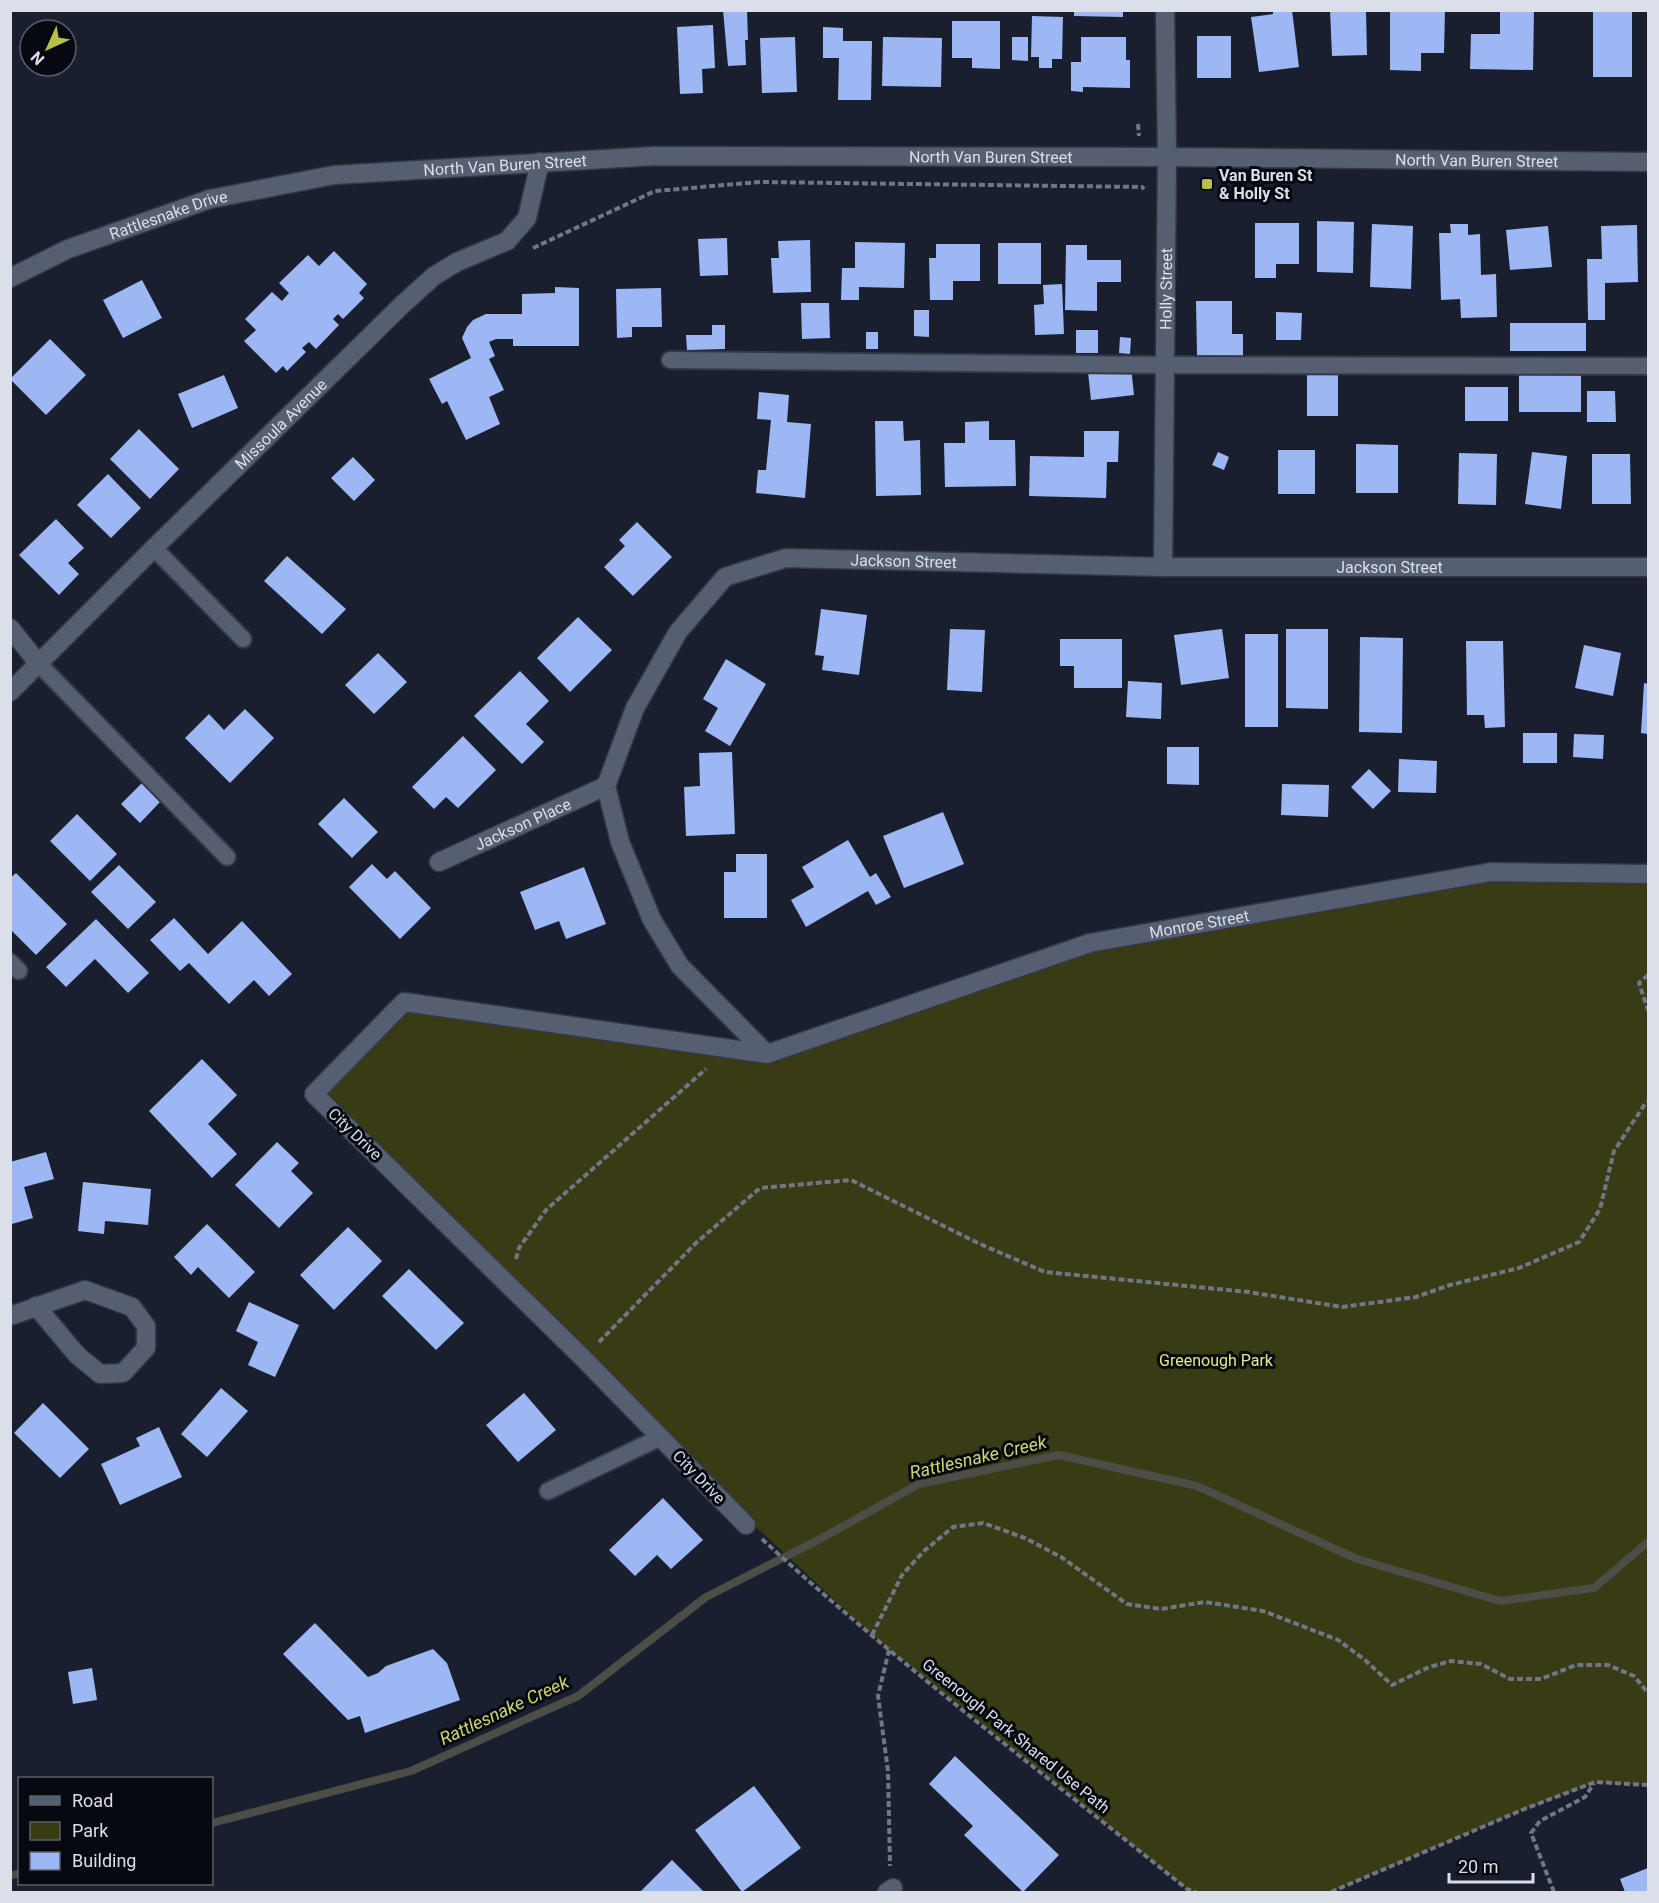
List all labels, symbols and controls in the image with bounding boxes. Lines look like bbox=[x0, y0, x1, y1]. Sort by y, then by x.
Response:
north arrow bbox=[18, 18, 78, 78]
text: N bbox=[27, 48, 48, 69]
street label: North Van Buren Street bbox=[909, 147, 1072, 166]
street label: North Van Buren Street bbox=[1395, 150, 1558, 171]
street label: North Van Buren Street bbox=[423, 151, 587, 179]
place label: Van Buren St & Holly St bbox=[1219, 166, 1313, 203]
marker: Van Buren St & Holly St bbox=[1200, 177, 1214, 191]
street label: Rattlesnake Drive bbox=[107, 186, 229, 243]
street label: Holly Street bbox=[1156, 248, 1176, 330]
street label: Missoula Avenue bbox=[231, 375, 331, 473]
street label: Jackson Street bbox=[850, 550, 957, 572]
street label: Jackson Street bbox=[1336, 558, 1443, 577]
street label: Jackson Place bbox=[472, 794, 574, 854]
street label: Monroe Street bbox=[1148, 906, 1250, 942]
street label: City Drive bbox=[324, 1104, 386, 1164]
park label: Greenough Park bbox=[1159, 1351, 1274, 1370]
water label: Rattlesnake Creek bbox=[907, 1431, 1050, 1483]
street label: City Drive bbox=[669, 1446, 729, 1508]
street label: Greenough Park Shared Use Path bbox=[919, 1655, 1113, 1817]
water label: Rattlesnake Creek bbox=[436, 1670, 573, 1749]
legend bbox=[18, 1777, 213, 1885]
text: Road bbox=[72, 1790, 113, 1811]
text: Park bbox=[72, 1820, 109, 1841]
scale bar bbox=[1449, 1846, 1533, 1884]
text: Building bbox=[72, 1850, 136, 1871]
text: 20 m bbox=[1458, 1856, 1498, 1877]

